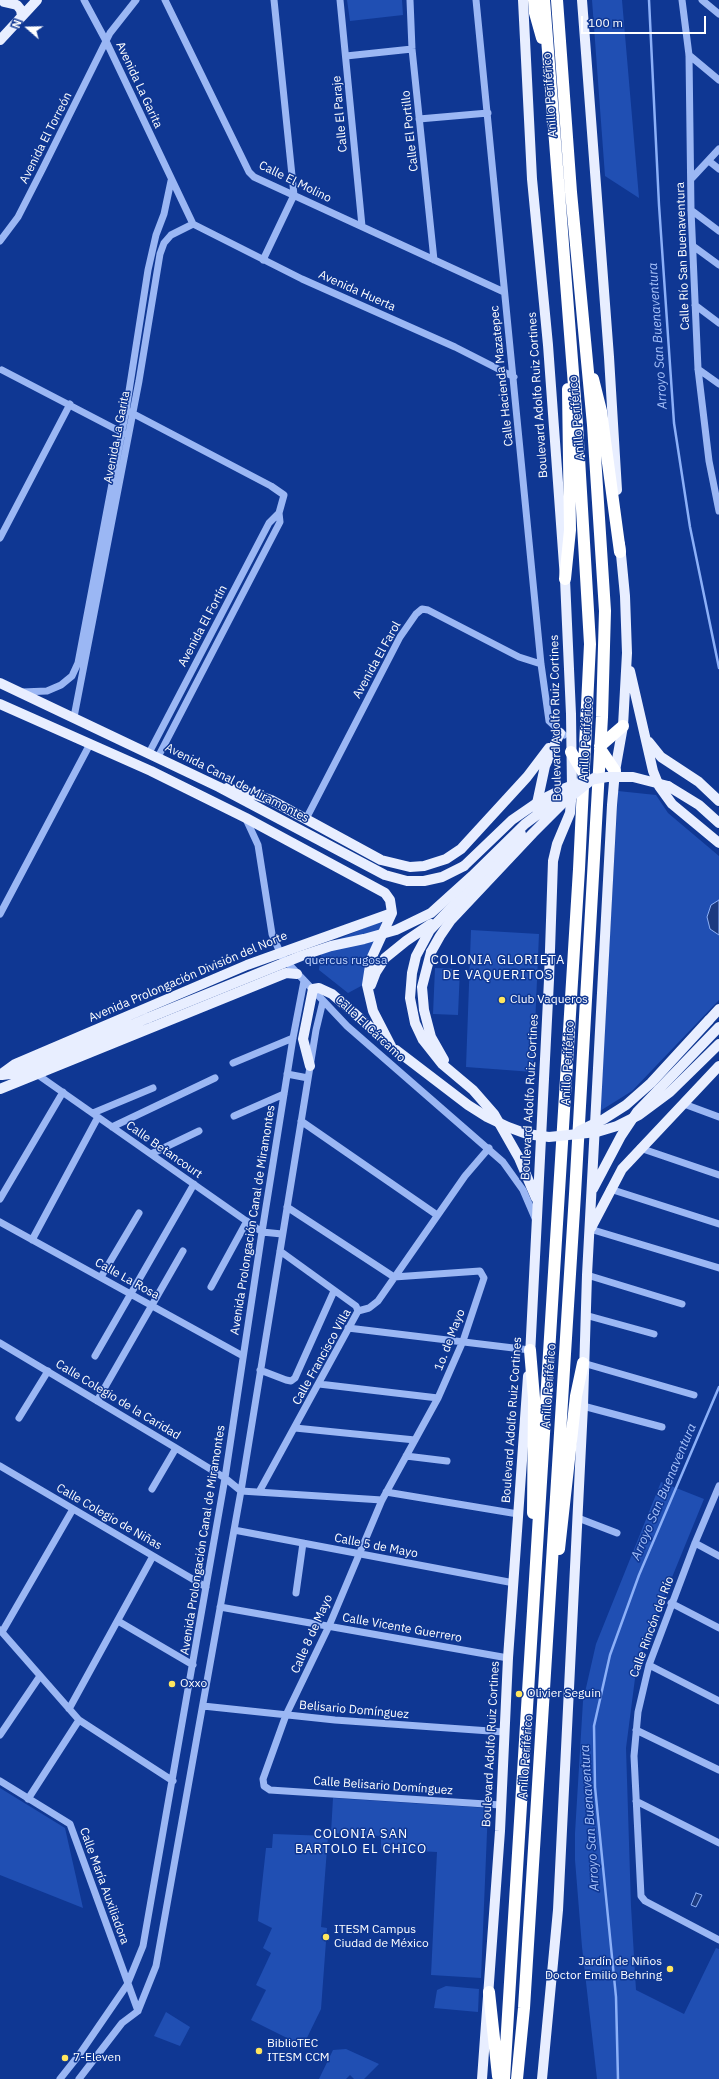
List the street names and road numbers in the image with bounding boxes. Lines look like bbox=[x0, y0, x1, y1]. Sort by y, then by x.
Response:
street label: Avenida La Garita bbox=[113, 39, 165, 131]
street label: Anillo Periférico bbox=[540, 52, 560, 138]
street label: Calle El Paraje bbox=[329, 75, 351, 153]
street label: Avenida El Torreón bbox=[17, 90, 75, 186]
street label: Calle El Portillo bbox=[399, 90, 421, 172]
street label: Calle El Molino bbox=[256, 158, 334, 206]
street label: Calle Río San Buenaventura bbox=[673, 182, 693, 330]
street label: Avenida Huerta bbox=[316, 268, 398, 314]
street label: Calle Hacienda Mazatepec bbox=[487, 305, 517, 447]
street label: Boulevard Adolfo Ruiz Cortines bbox=[525, 311, 551, 479]
street label: Anillo Periférico bbox=[566, 375, 588, 461]
street label: Avenida La Garita bbox=[101, 390, 133, 484]
street label: Avenida El Fortín bbox=[175, 583, 231, 669]
street label: Avenida El Farol bbox=[350, 619, 404, 701]
street label: Boulevard Adolfo Ruiz Cortines bbox=[547, 635, 565, 801]
street label: Anillo Periférico bbox=[577, 696, 595, 782]
street label: Avenida Canal de Miramontes bbox=[163, 740, 311, 826]
street label: Avenida Prolongación División del Norte bbox=[87, 929, 289, 1025]
street label: Calle El Cárcamo bbox=[332, 993, 408, 1065]
street label: Boulevard Adolfo Ruiz Cortines bbox=[518, 1014, 542, 1180]
street label: Anillo Periférico bbox=[559, 1020, 577, 1106]
street label: Avenida Prolongación Canal de Miramontes bbox=[228, 1104, 278, 1336]
street label: Calle Betancourt bbox=[123, 1118, 205, 1182]
street label: Calle La Rosa bbox=[92, 1255, 162, 1303]
street label: Calle Francisco Villa bbox=[290, 1307, 354, 1407]
street label: 1o. de Mayo bbox=[432, 1307, 468, 1373]
street label: Boulevard Adolfo Ruiz Cortines bbox=[499, 1336, 525, 1504]
street label: Anillo Periférico bbox=[539, 1343, 559, 1429]
street label: Calle Colegio de la Caridad bbox=[53, 1357, 183, 1443]
street label: Avenida Prolongación Canal de Miramontes bbox=[178, 1424, 228, 1656]
street label: Calle Colegio de Niñas bbox=[54, 1481, 164, 1553]
street label: Calle 5 de Mayo bbox=[333, 1531, 419, 1561]
street label: Calle Rincón del Río bbox=[627, 1574, 677, 1680]
street label: Calle 8 de Mayo bbox=[288, 1592, 336, 1676]
street label: Calle Vicente Guerrero bbox=[341, 1610, 463, 1646]
street label: Boulevard Adolfo Ruiz Cortines bbox=[479, 1661, 503, 1827]
street label: Belisario Domínguez bbox=[299, 1698, 409, 1722]
street label: Anillo Periférico bbox=[516, 1714, 536, 1800]
street label: Calle Belisario Domínguez bbox=[313, 1774, 453, 1798]
street label: Calle María Auxiliadora bbox=[76, 1826, 132, 1946]

